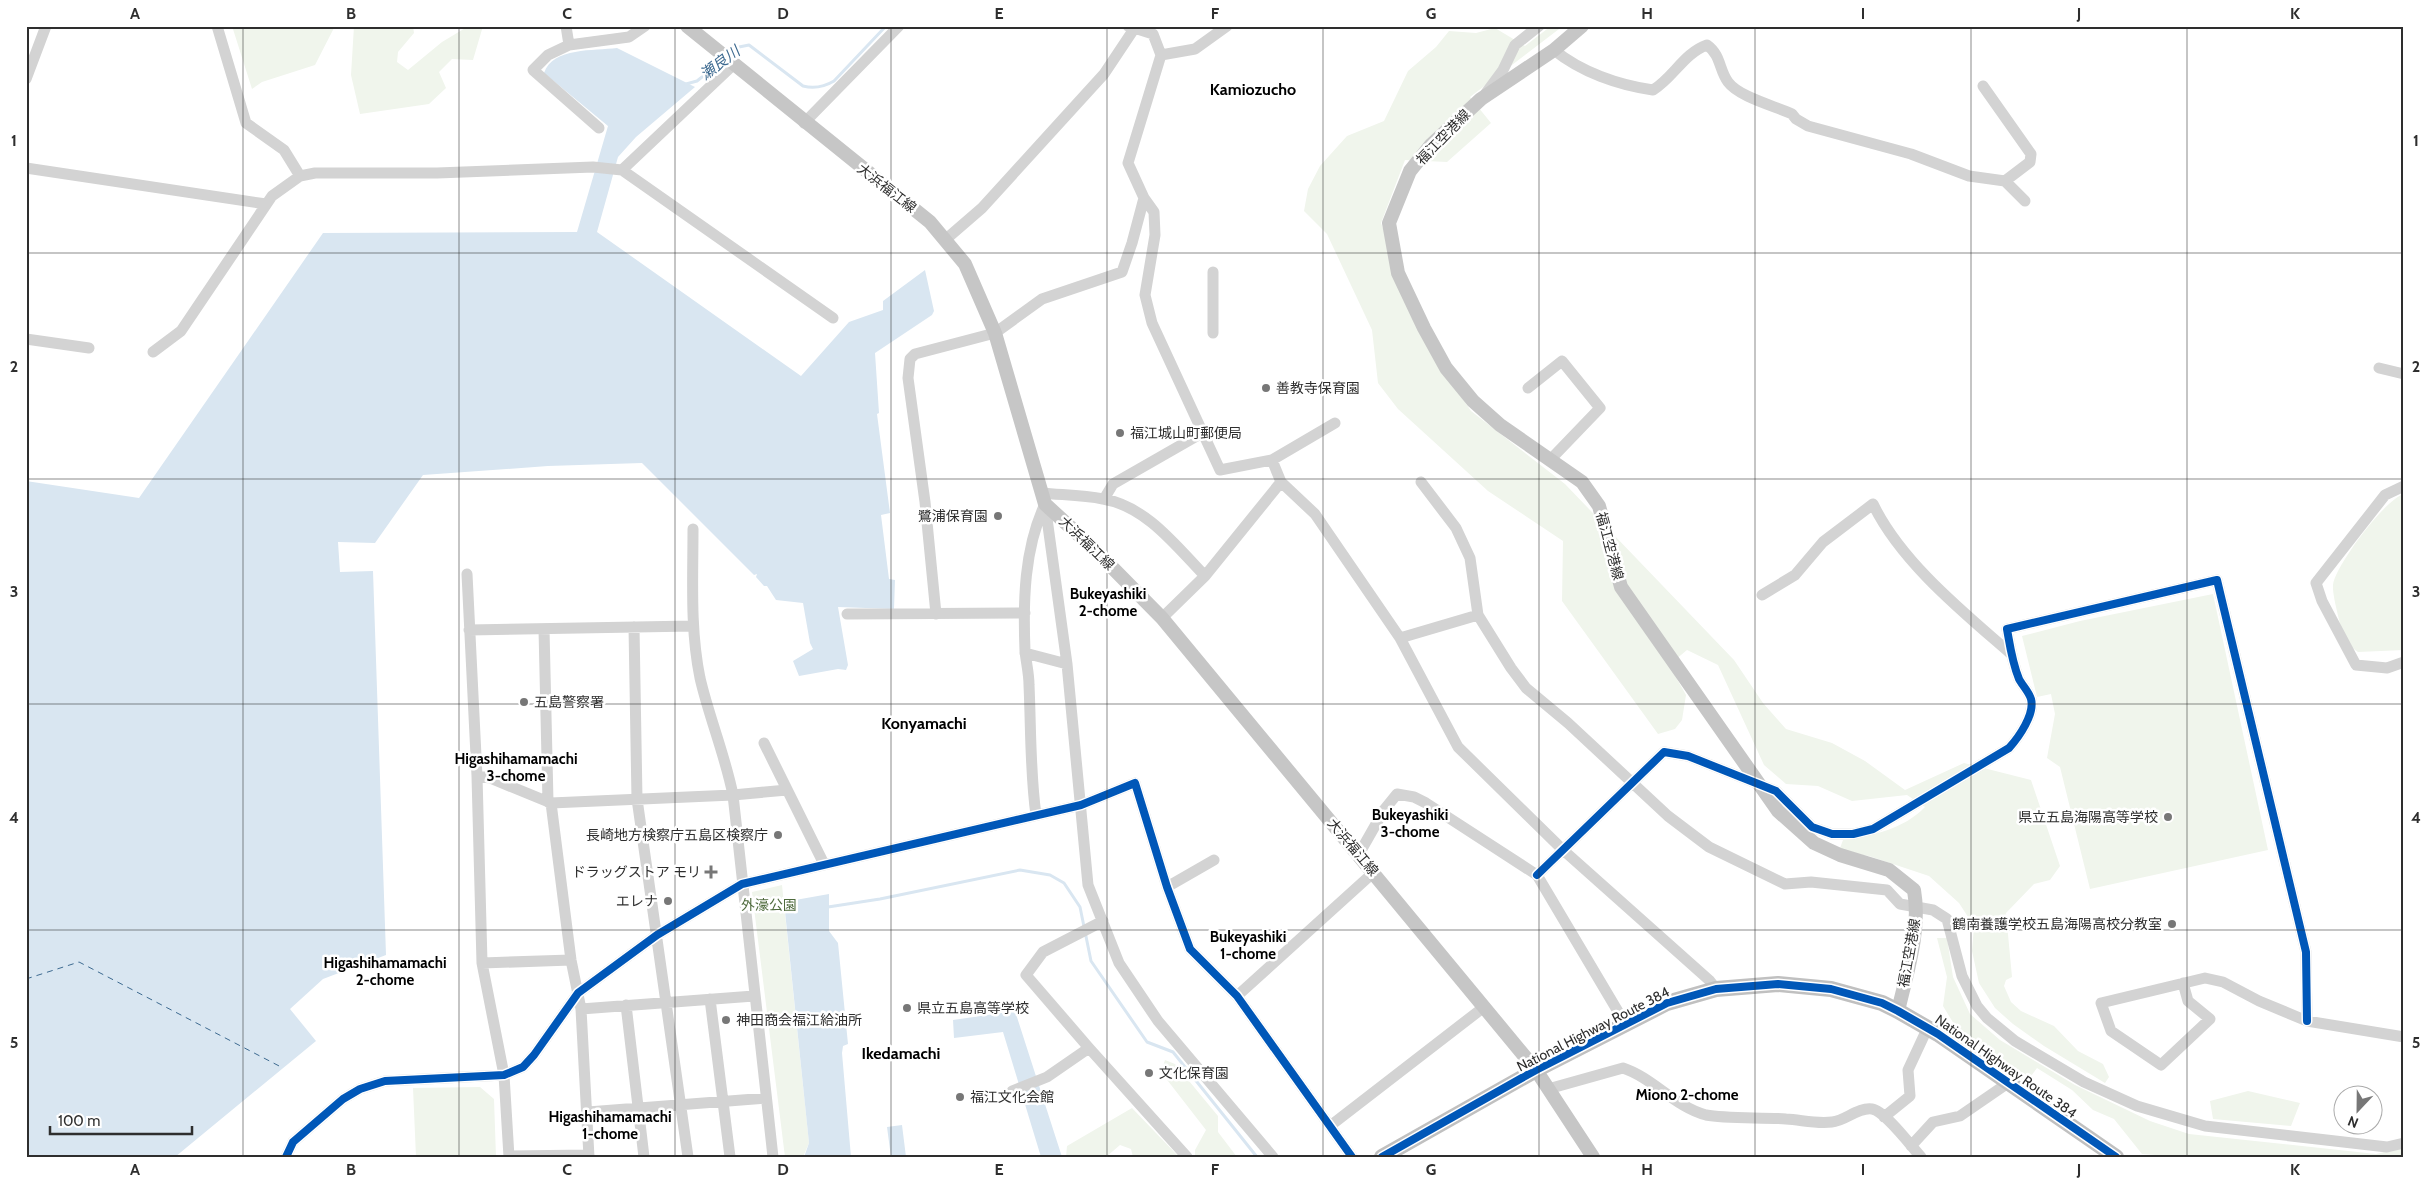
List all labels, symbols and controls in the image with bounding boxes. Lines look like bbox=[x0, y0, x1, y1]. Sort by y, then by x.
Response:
text: A bbox=[130, 4, 140, 23]
text: B bbox=[346, 4, 356, 23]
text: C bbox=[562, 4, 572, 23]
text: D bbox=[777, 4, 789, 23]
text: E bbox=[994, 4, 1004, 23]
text: F bbox=[1211, 4, 1220, 23]
text: G bbox=[1426, 4, 1436, 23]
text: H bbox=[1641, 4, 1653, 23]
text: I bbox=[1861, 4, 1865, 23]
text: J bbox=[2076, 4, 2081, 23]
text: K bbox=[2290, 4, 2300, 23]
water label: 瀬良川 bbox=[697, 41, 745, 84]
district label: Kamiozucho bbox=[1210, 80, 1296, 99]
street label: 福江空港線 bbox=[1412, 106, 1474, 168]
text: 1 bbox=[11, 131, 17, 150]
text: 1 bbox=[2413, 131, 2419, 150]
street label: 大浜福江線 bbox=[854, 159, 920, 217]
text: 2 bbox=[10, 357, 18, 376]
text: 2 bbox=[2412, 357, 2420, 376]
place label: 善教寺保育園 bbox=[1276, 379, 1360, 397]
marker: 善教寺保育園 bbox=[1260, 382, 1272, 394]
place label: 福江城山町郵便局 bbox=[1130, 424, 1242, 442]
marker: 福江城山町郵便局 bbox=[1114, 427, 1126, 439]
place label: 鷺浦保育園 bbox=[918, 507, 988, 525]
marker: 鷺浦保育園 bbox=[992, 510, 1004, 522]
street label: 福江空港線 bbox=[1592, 510, 1628, 582]
street label: 大浜福江線 bbox=[1056, 512, 1118, 574]
text: 3 bbox=[10, 582, 18, 601]
text: 3 bbox=[2412, 582, 2420, 601]
district label: Bukeyashiki 2-chome bbox=[1070, 585, 1146, 620]
place label: 五島警察署 bbox=[534, 693, 604, 711]
marker: 五島警察署 bbox=[518, 696, 530, 708]
district label: Konyamachi bbox=[881, 714, 967, 733]
district label: Higashihamamachi 3-chome bbox=[454, 750, 578, 785]
district label: Bukeyashiki 3-chome bbox=[1372, 806, 1448, 841]
text: 4 bbox=[9, 808, 19, 827]
place label: 県立五島海陽高等学校 bbox=[2018, 808, 2158, 826]
text: 4 bbox=[2411, 808, 2421, 827]
marker: 県立五島海陽高等学校 bbox=[2162, 811, 2174, 823]
street label: 大浜福江線 bbox=[1324, 814, 1382, 880]
place label: 長崎地方検察庁五島区検察庁 bbox=[586, 826, 768, 844]
marker: 長崎地方検察庁五島区検察庁 bbox=[772, 829, 784, 841]
place label: ドラッグストア モリ bbox=[572, 863, 701, 881]
marker: ドラッグストア モリ bbox=[705, 866, 717, 878]
place label: エレナ bbox=[616, 892, 658, 910]
marker: エレナ bbox=[662, 895, 674, 907]
park label: 外濠公園 bbox=[741, 896, 797, 914]
place label: 鶴南養護学校五島海陽高校分教室 bbox=[1952, 915, 2162, 933]
street label: 福江空港線 bbox=[1894, 917, 1924, 989]
marker: 鶴南養護学校五島海陽高校分教室 bbox=[2166, 918, 2178, 930]
district label: Bukeyashiki 1-chome bbox=[1210, 928, 1286, 963]
district label: Higashihamamachi 2-chome bbox=[323, 954, 447, 989]
street label: National Highway Route 384 bbox=[1514, 983, 1672, 1075]
place label: 県立五島高等学校 bbox=[917, 999, 1029, 1017]
marker: 県立五島高等学校 bbox=[901, 1002, 913, 1014]
street label: National Highway Route 384 bbox=[1932, 1010, 2080, 1122]
place label: 神田商会福江給油所 bbox=[736, 1011, 862, 1029]
marker: 神田商会福江給油所 bbox=[720, 1014, 732, 1026]
text: 5 bbox=[10, 1033, 18, 1052]
text: 5 bbox=[2412, 1033, 2420, 1052]
district label: Ikedamachi bbox=[862, 1044, 940, 1063]
place label: 文化保育園 bbox=[1159, 1064, 1229, 1082]
marker: 文化保育園 bbox=[1143, 1067, 1155, 1079]
district label: Miono 2-chome bbox=[1635, 1086, 1739, 1104]
north arrow bbox=[2332, 1086, 2382, 1136]
place label: 福江文化会館 bbox=[970, 1088, 1054, 1106]
marker: 福江文化会館 bbox=[954, 1091, 966, 1103]
scale bar bbox=[50, 1103, 192, 1135]
district label: Higashihamamachi 1-chome bbox=[548, 1108, 672, 1143]
text: 100 m bbox=[58, 1112, 100, 1130]
text: N bbox=[2345, 1112, 2361, 1132]
text: A bbox=[130, 1160, 140, 1179]
text: B bbox=[346, 1160, 356, 1179]
text: C bbox=[562, 1160, 572, 1179]
text: D bbox=[777, 1160, 789, 1179]
text: E bbox=[994, 1160, 1004, 1179]
text: F bbox=[1211, 1160, 1220, 1179]
text: G bbox=[1426, 1160, 1436, 1179]
text: H bbox=[1641, 1160, 1653, 1179]
text: I bbox=[1861, 1160, 1865, 1179]
text: J bbox=[2076, 1160, 2081, 1179]
text: K bbox=[2290, 1160, 2300, 1179]

